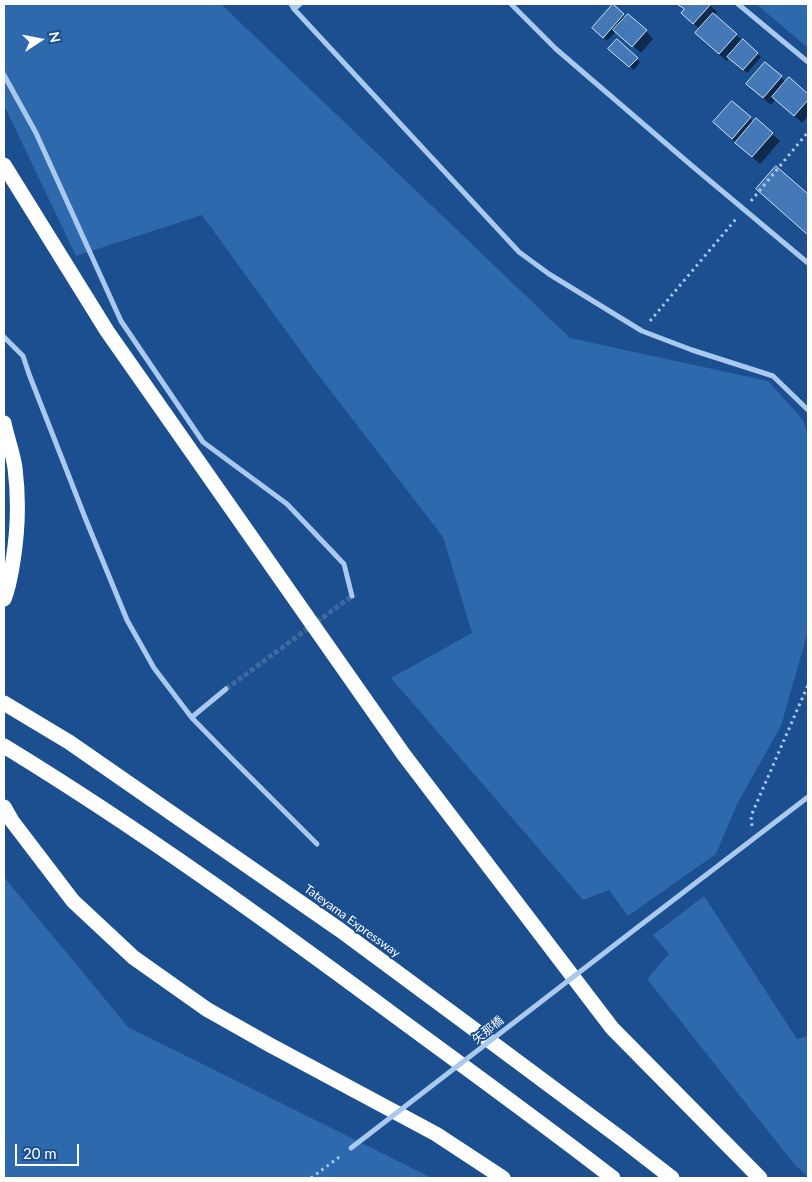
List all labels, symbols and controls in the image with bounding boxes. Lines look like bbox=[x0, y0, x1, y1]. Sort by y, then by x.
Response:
north arrow bbox=[15, 15, 65, 65]
text: N bbox=[46, 30, 65, 44]
street label: Tateyama Expressway bbox=[301, 881, 403, 961]
street label: 矢那橋 bbox=[469, 1013, 507, 1047]
scale bar bbox=[18, 1134, 81, 1166]
text: 20 m bbox=[23, 1144, 57, 1162]

